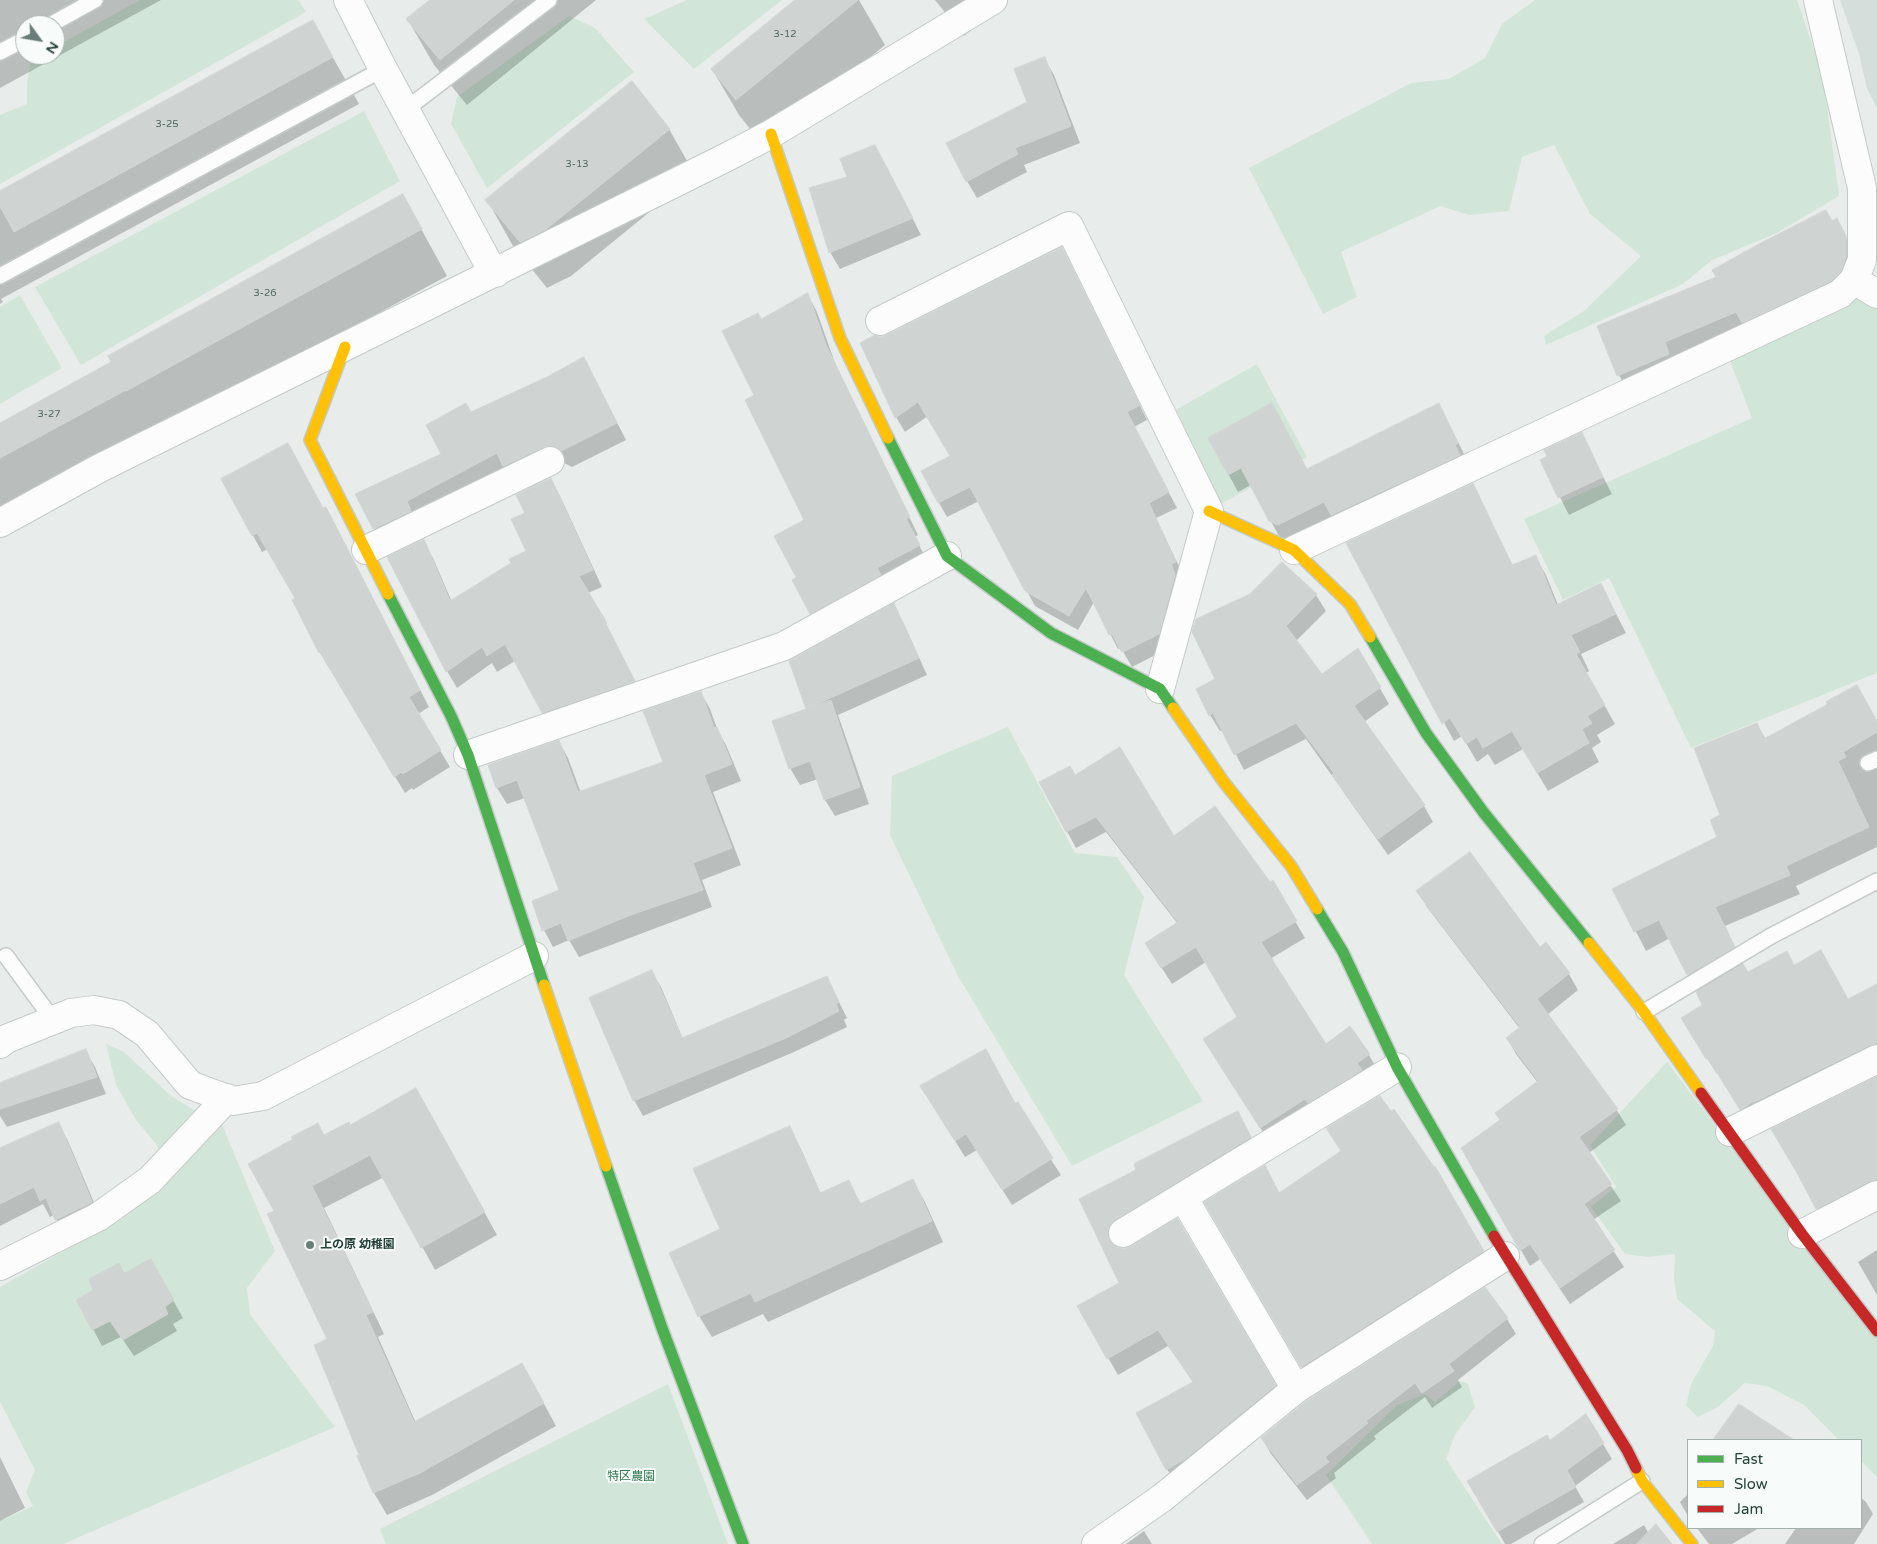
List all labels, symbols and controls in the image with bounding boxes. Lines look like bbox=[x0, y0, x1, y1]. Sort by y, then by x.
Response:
north arrow bbox=[15, 15, 65, 65]
house number: 3-12 bbox=[774, 28, 796, 40]
text: N bbox=[42, 38, 62, 57]
house number: 3-25 bbox=[156, 118, 178, 130]
house number: 3-13 bbox=[566, 158, 588, 170]
house number: 3-26 bbox=[254, 287, 276, 299]
house number: 3-27 bbox=[38, 408, 60, 420]
place label: 上の原 幼稚園 bbox=[320, 1238, 395, 1252]
marker: 上の原 幼稚園 bbox=[304, 1239, 316, 1251]
legend bbox=[1687, 1439, 1862, 1529]
text: Fast bbox=[1734, 1450, 1763, 1468]
park label: 特区農園 bbox=[607, 1470, 655, 1484]
text: Slow bbox=[1734, 1475, 1768, 1493]
text: Jam bbox=[1734, 1500, 1763, 1518]

